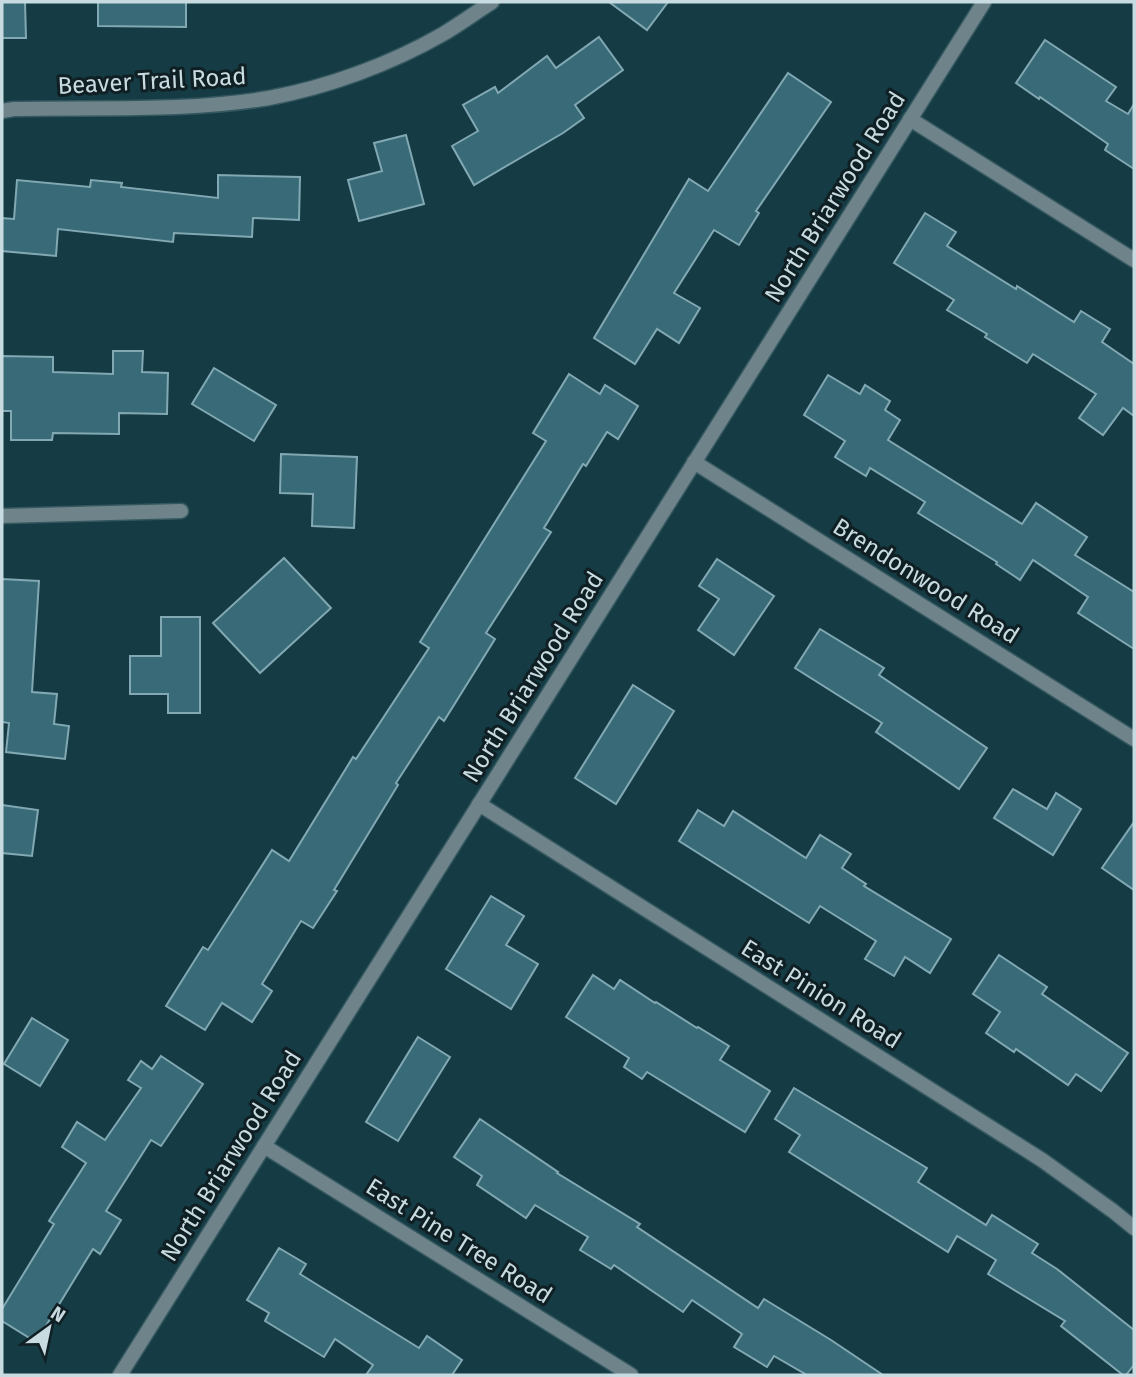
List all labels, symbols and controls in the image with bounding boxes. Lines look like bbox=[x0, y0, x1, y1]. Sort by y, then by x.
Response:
street label: Beaver Trail Road bbox=[57, 62, 247, 100]
street label: North Briarwood Road bbox=[759, 87, 911, 307]
street label: Brendonwood Road bbox=[828, 512, 1024, 650]
street label: North Briarwood Road bbox=[457, 567, 609, 787]
street label: East Pinion Road bbox=[736, 934, 906, 1054]
street label: North Briarwood Road bbox=[155, 1046, 307, 1266]
street label: East Pine Tree Road bbox=[361, 1172, 557, 1310]
north arrow bbox=[14, 1293, 84, 1363]
text: N bbox=[46, 1301, 70, 1327]

